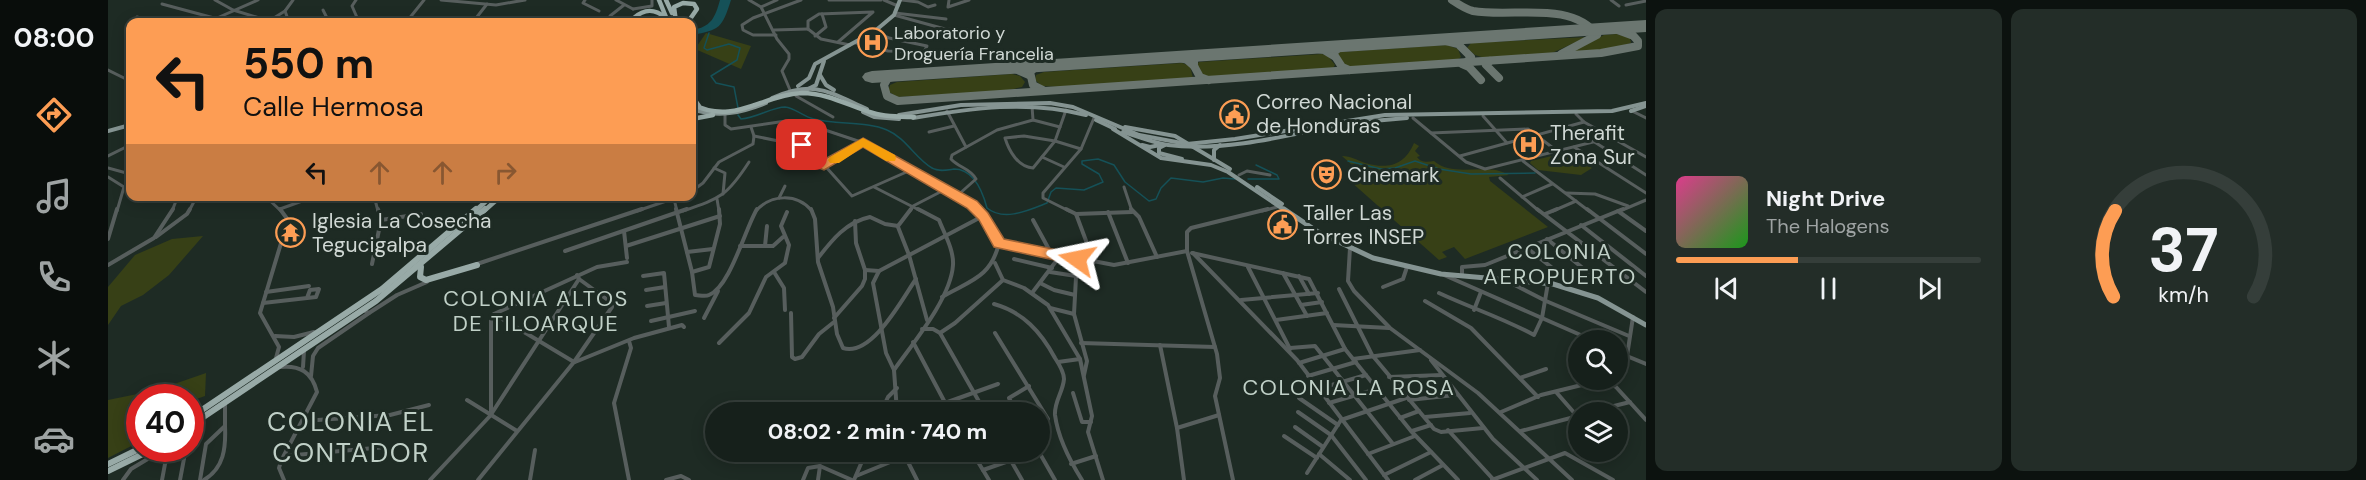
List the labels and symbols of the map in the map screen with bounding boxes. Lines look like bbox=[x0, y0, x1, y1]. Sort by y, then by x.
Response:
place label: Laboratorio y Droguería Francelia bbox=[894, 21, 1054, 66]
hospital icon: Laboratorio y Droguería Francelia bbox=[857, 27, 889, 59]
place label: Correo Nacional de Honduras bbox=[1256, 88, 1412, 140]
public building icon: Correo Nacional de Honduras bbox=[1219, 98, 1251, 130]
pin bbox=[776, 119, 827, 170]
place label: Therafit Zona Sur bbox=[1550, 119, 1635, 171]
hospital icon: Therafit Zona Sur bbox=[1513, 129, 1545, 161]
theatre icon: Cinemark bbox=[1310, 159, 1342, 191]
place label: Cinemark bbox=[1347, 161, 1440, 189]
place label: Taller Las Torres INSEP bbox=[1303, 199, 1424, 251]
place label: Iglesia La Cosecha Tegucigalpa bbox=[312, 207, 491, 259]
public building icon: Taller Las Torres INSEP bbox=[1266, 209, 1298, 241]
temple icon: Iglesia La Cosecha Tegucigalpa bbox=[275, 217, 307, 249]
position arrow bbox=[1045, 227, 1109, 291]
district label: COLONIA AEROPUERTO bbox=[1483, 237, 1637, 291]
district label: COLONIA ALTOS DE TILOARQUE bbox=[443, 284, 629, 338]
district label: COLONIA LA ROSA bbox=[1243, 373, 1455, 402]
speed limit sign: 40 bbox=[126, 384, 204, 462]
district label: COLONIA EL CONTADOR bbox=[267, 404, 435, 470]

